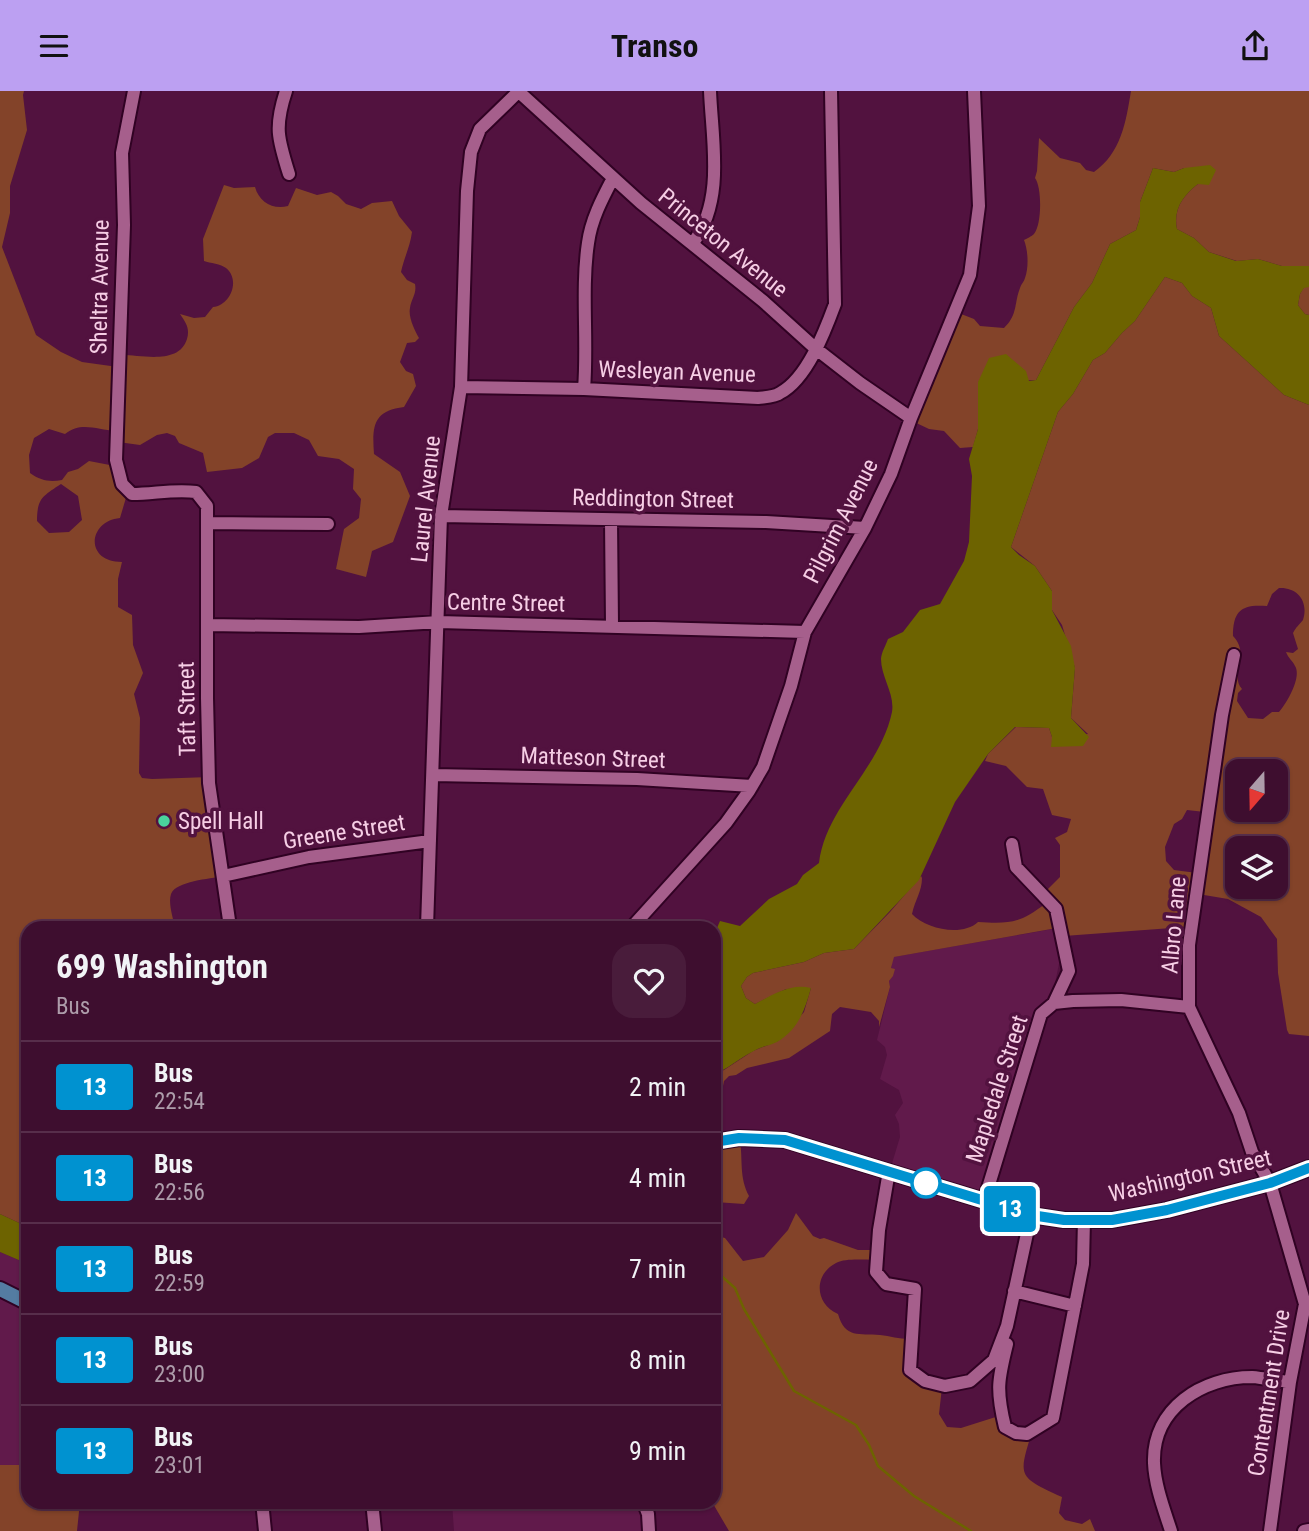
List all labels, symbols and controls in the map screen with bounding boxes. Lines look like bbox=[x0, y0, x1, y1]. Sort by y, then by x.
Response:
icon: menu bbox=[35, 27, 73, 65]
text: Transo bbox=[611, 27, 698, 65]
icon: share bbox=[1236, 27, 1274, 65]
street label: Princeton Avenue bbox=[653, 183, 793, 303]
street label: Sheltra Avenue bbox=[85, 219, 115, 355]
street label: Wesleyan Avenue bbox=[598, 356, 756, 388]
street label: Laurel Avenue bbox=[406, 434, 446, 564]
street label: Pilgrim Avenue bbox=[798, 454, 884, 588]
street label: Reddington Street bbox=[572, 484, 734, 514]
street label: Centre Street bbox=[447, 588, 565, 618]
street label: Taft Street bbox=[173, 661, 201, 757]
street label: Matteson Street bbox=[520, 742, 666, 774]
north arrow bbox=[1225, 759, 1288, 823]
map controls bbox=[1225, 759, 1288, 899]
place label: Spell Hall bbox=[178, 808, 264, 835]
street label: Greene Street bbox=[281, 809, 407, 855]
marker: Spell Hall bbox=[156, 813, 172, 829]
button: layers bbox=[1225, 836, 1288, 899]
street label: Albro Lane bbox=[1156, 875, 1192, 975]
button: heart bbox=[612, 944, 686, 1018]
text: 699 Washington bbox=[56, 947, 268, 986]
text: Bus bbox=[56, 993, 90, 1020]
street label: Mapledale Street bbox=[960, 1012, 1034, 1166]
text: Bus bbox=[154, 1058, 193, 1088]
text: 2 min bbox=[629, 1072, 686, 1102]
text: 13 bbox=[82, 1073, 107, 1101]
text: 22:54 bbox=[154, 1088, 205, 1115]
street label: Washington Street bbox=[1106, 1144, 1274, 1208]
text: Bus bbox=[154, 1149, 193, 1179]
text: 4 min bbox=[629, 1163, 686, 1193]
text: 13 bbox=[82, 1164, 107, 1192]
unlabelled marker bbox=[911, 1168, 941, 1198]
text: 22:56 bbox=[154, 1179, 205, 1206]
line badge: 13 bbox=[978, 1186, 1042, 1232]
text: 13 bbox=[998, 1195, 1022, 1223]
text: Bus bbox=[154, 1240, 193, 1270]
text: 7 min bbox=[629, 1254, 686, 1284]
text: 13 bbox=[82, 1255, 107, 1283]
text: 22:59 bbox=[154, 1270, 205, 1297]
street label: Contentment Drive bbox=[1242, 1308, 1296, 1478]
text: Bus bbox=[154, 1331, 193, 1361]
text: 8 min bbox=[629, 1345, 686, 1375]
text: 13 bbox=[82, 1346, 107, 1374]
text: 23:00 bbox=[154, 1361, 205, 1388]
text: Bus bbox=[154, 1422, 193, 1452]
text: 9 min bbox=[629, 1436, 686, 1466]
text: 13 bbox=[82, 1437, 107, 1465]
text: 23:01 bbox=[154, 1452, 205, 1479]

